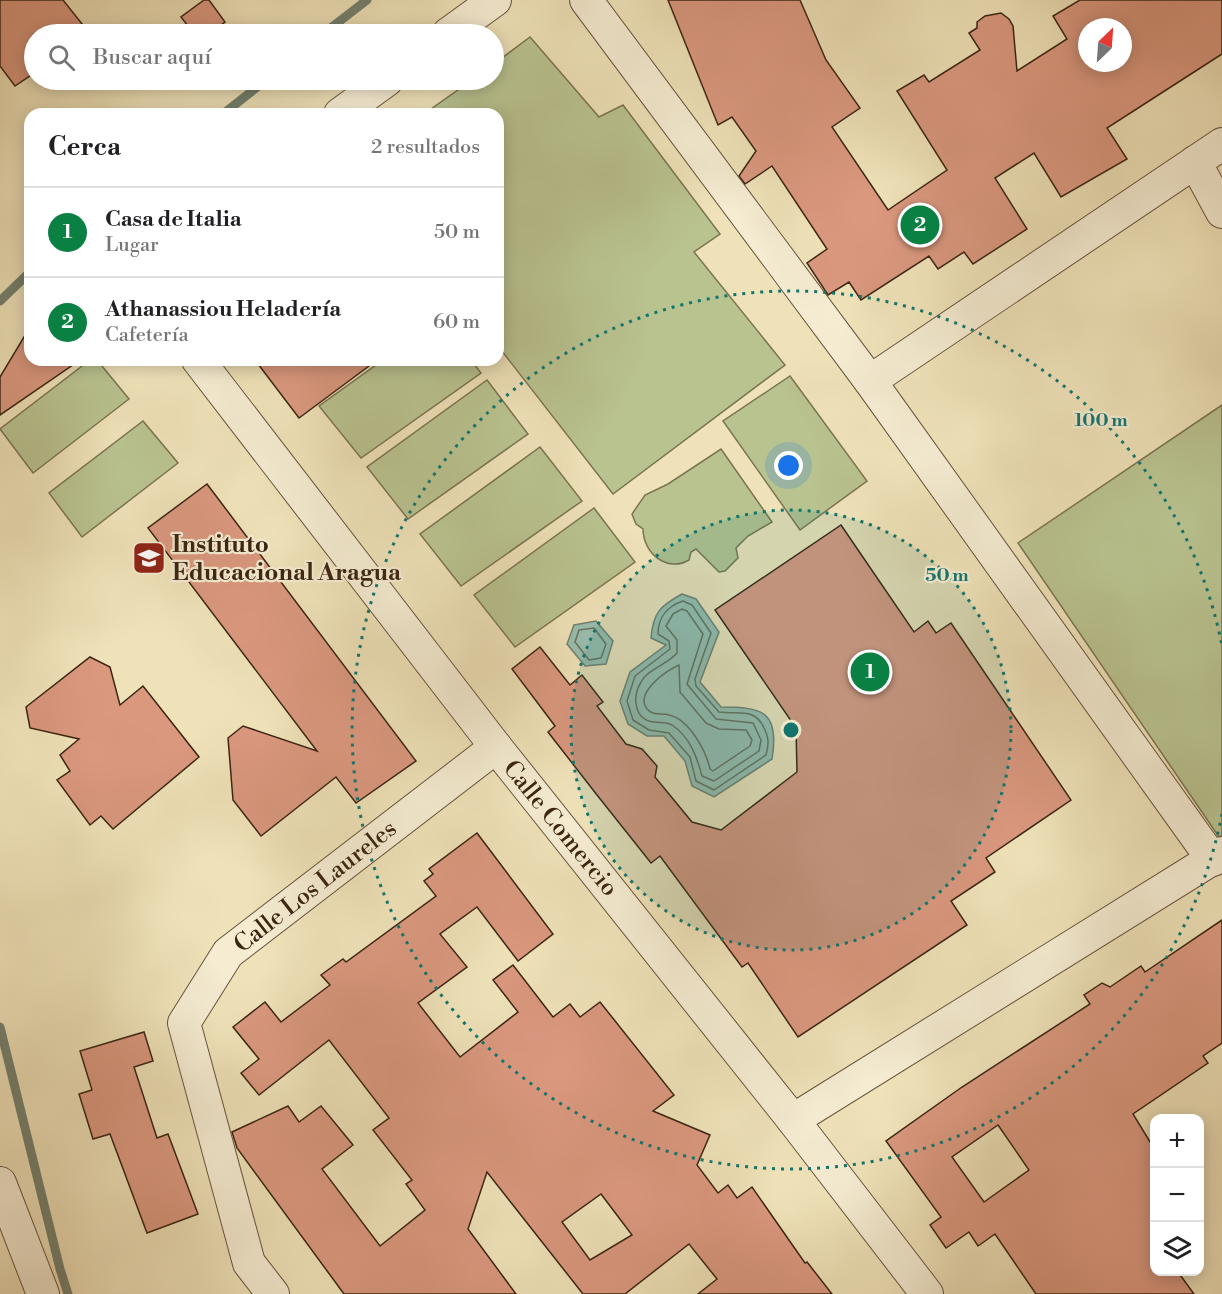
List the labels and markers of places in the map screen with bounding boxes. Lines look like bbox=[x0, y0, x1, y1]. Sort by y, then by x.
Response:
pin: 2 bbox=[900, 202, 940, 248]
place label: Instituto Educacional Aragua bbox=[172, 530, 402, 588]
school or university icon: Instituto Educacional Aragua bbox=[131, 540, 167, 576]
pin: 1 bbox=[850, 650, 890, 694]
centre of rings bbox=[781, 720, 801, 740]

